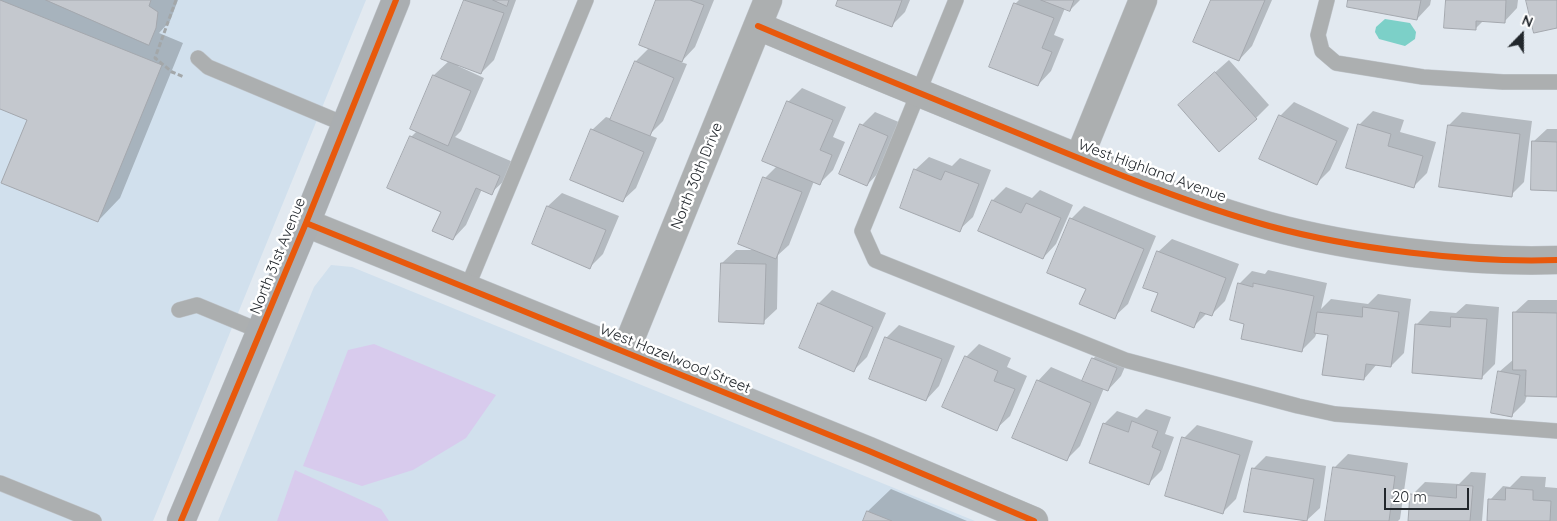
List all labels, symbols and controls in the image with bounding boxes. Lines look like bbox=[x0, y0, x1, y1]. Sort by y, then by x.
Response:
north arrow bbox=[1497, 10, 1547, 60]
text: N bbox=[1519, 11, 1536, 31]
street label: North 30th Drive bbox=[667, 120, 727, 232]
street label: West Highland Avenue bbox=[1075, 136, 1229, 206]
street label: North 31st Avenue bbox=[246, 195, 310, 317]
street label: West Hazelwood Street bbox=[597, 320, 753, 398]
scale bar bbox=[1387, 478, 1472, 510]
text: 20 m bbox=[1392, 487, 1427, 506]

